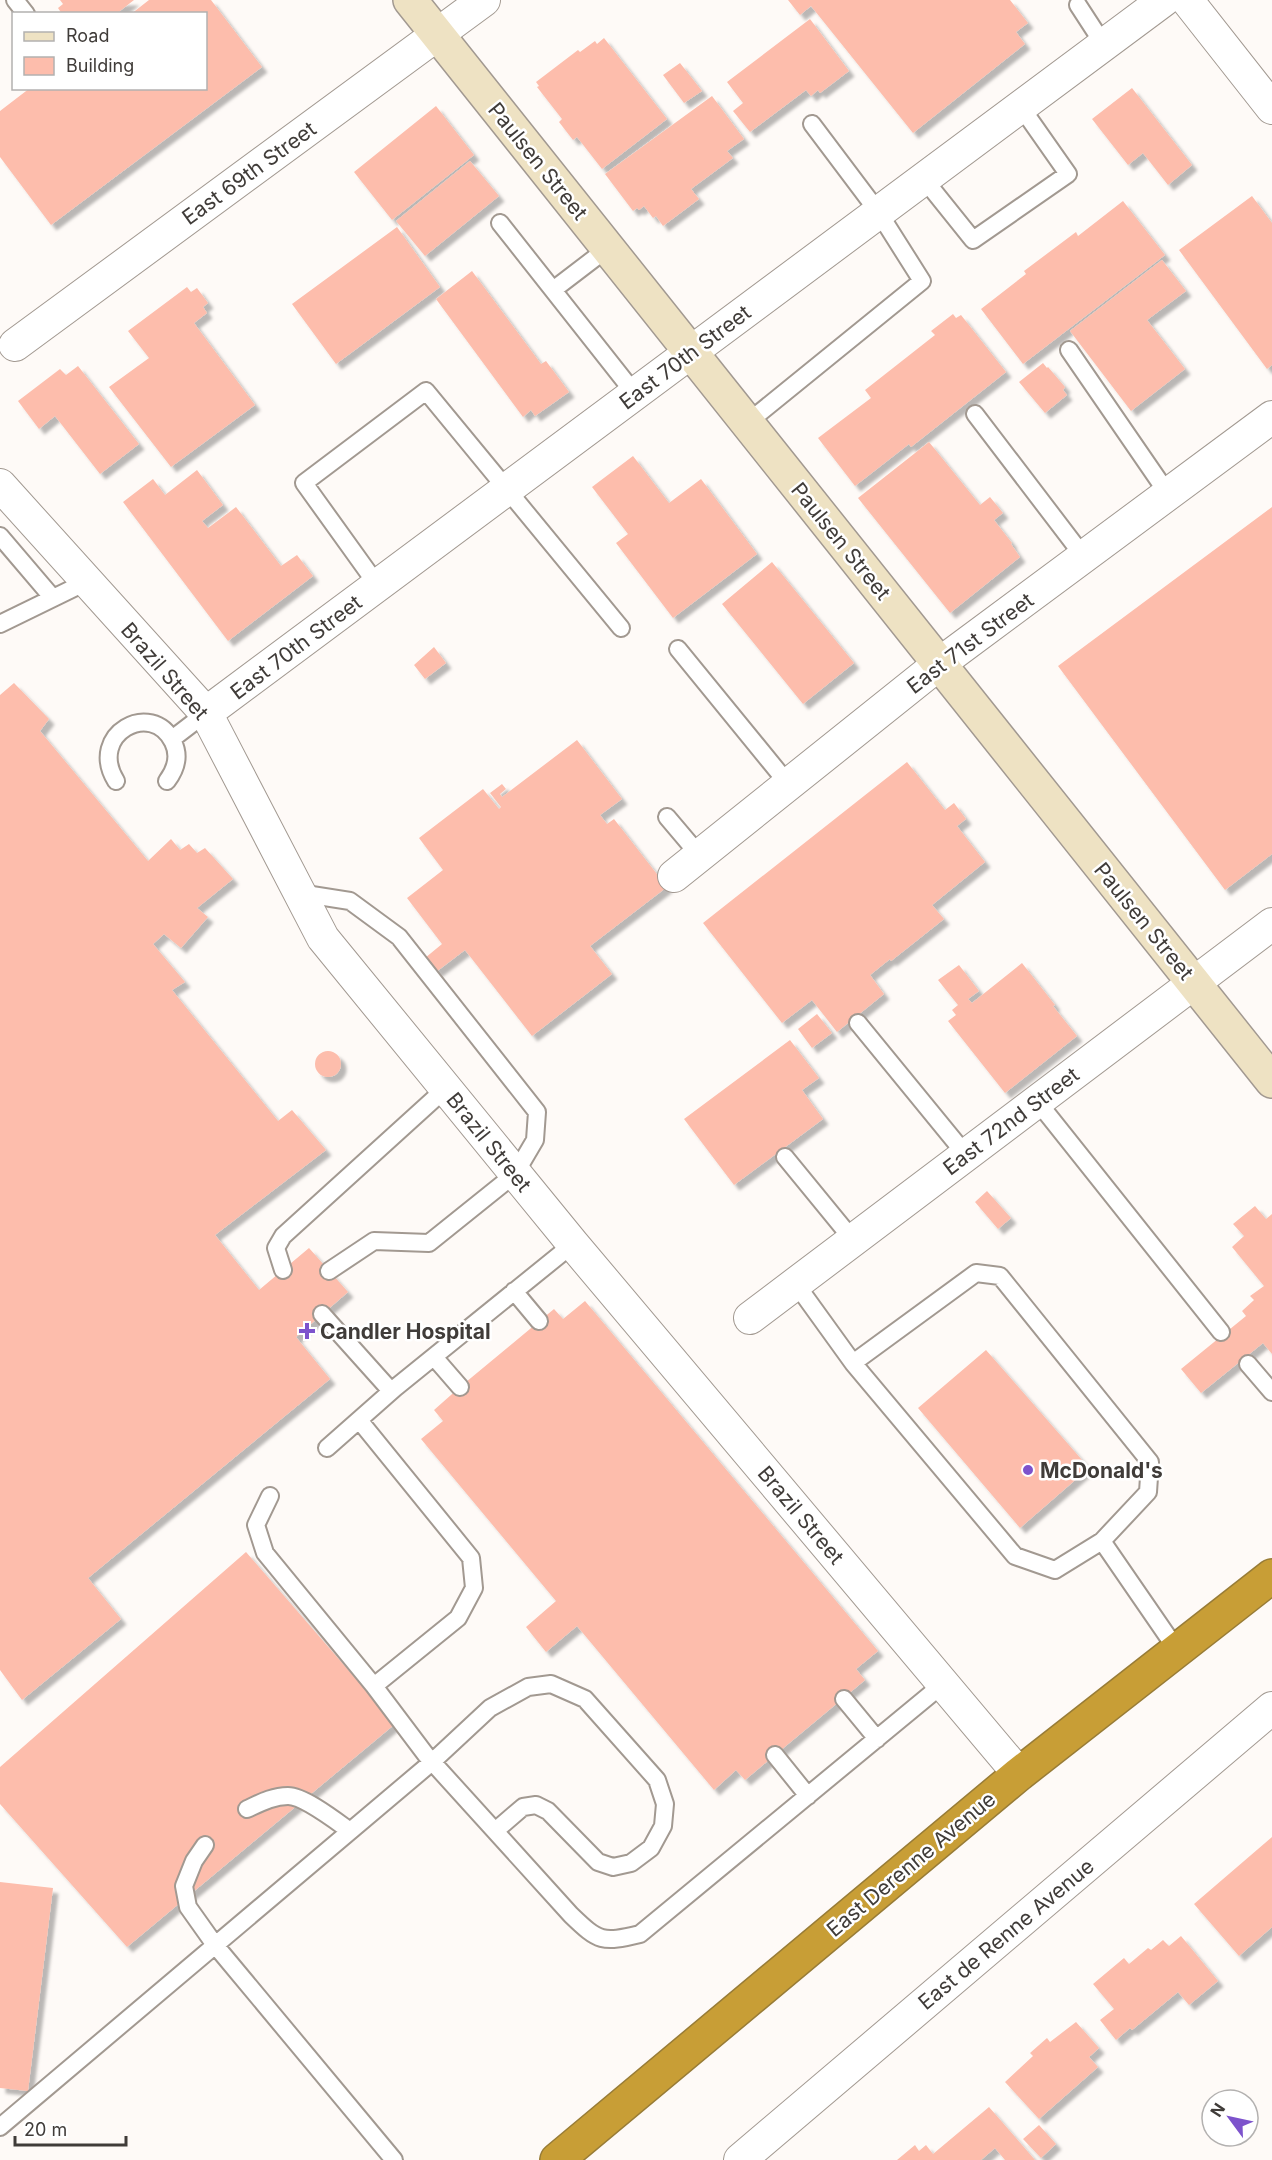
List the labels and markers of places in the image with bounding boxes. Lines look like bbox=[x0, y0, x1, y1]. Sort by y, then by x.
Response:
place label: Candler Hospital bbox=[320, 1319, 491, 1344]
marker: Candler Hospital bbox=[298, 1322, 316, 1340]
place label: McDonald's bbox=[1040, 1458, 1163, 1483]
marker: McDonald's bbox=[1021, 1463, 1035, 1477]

